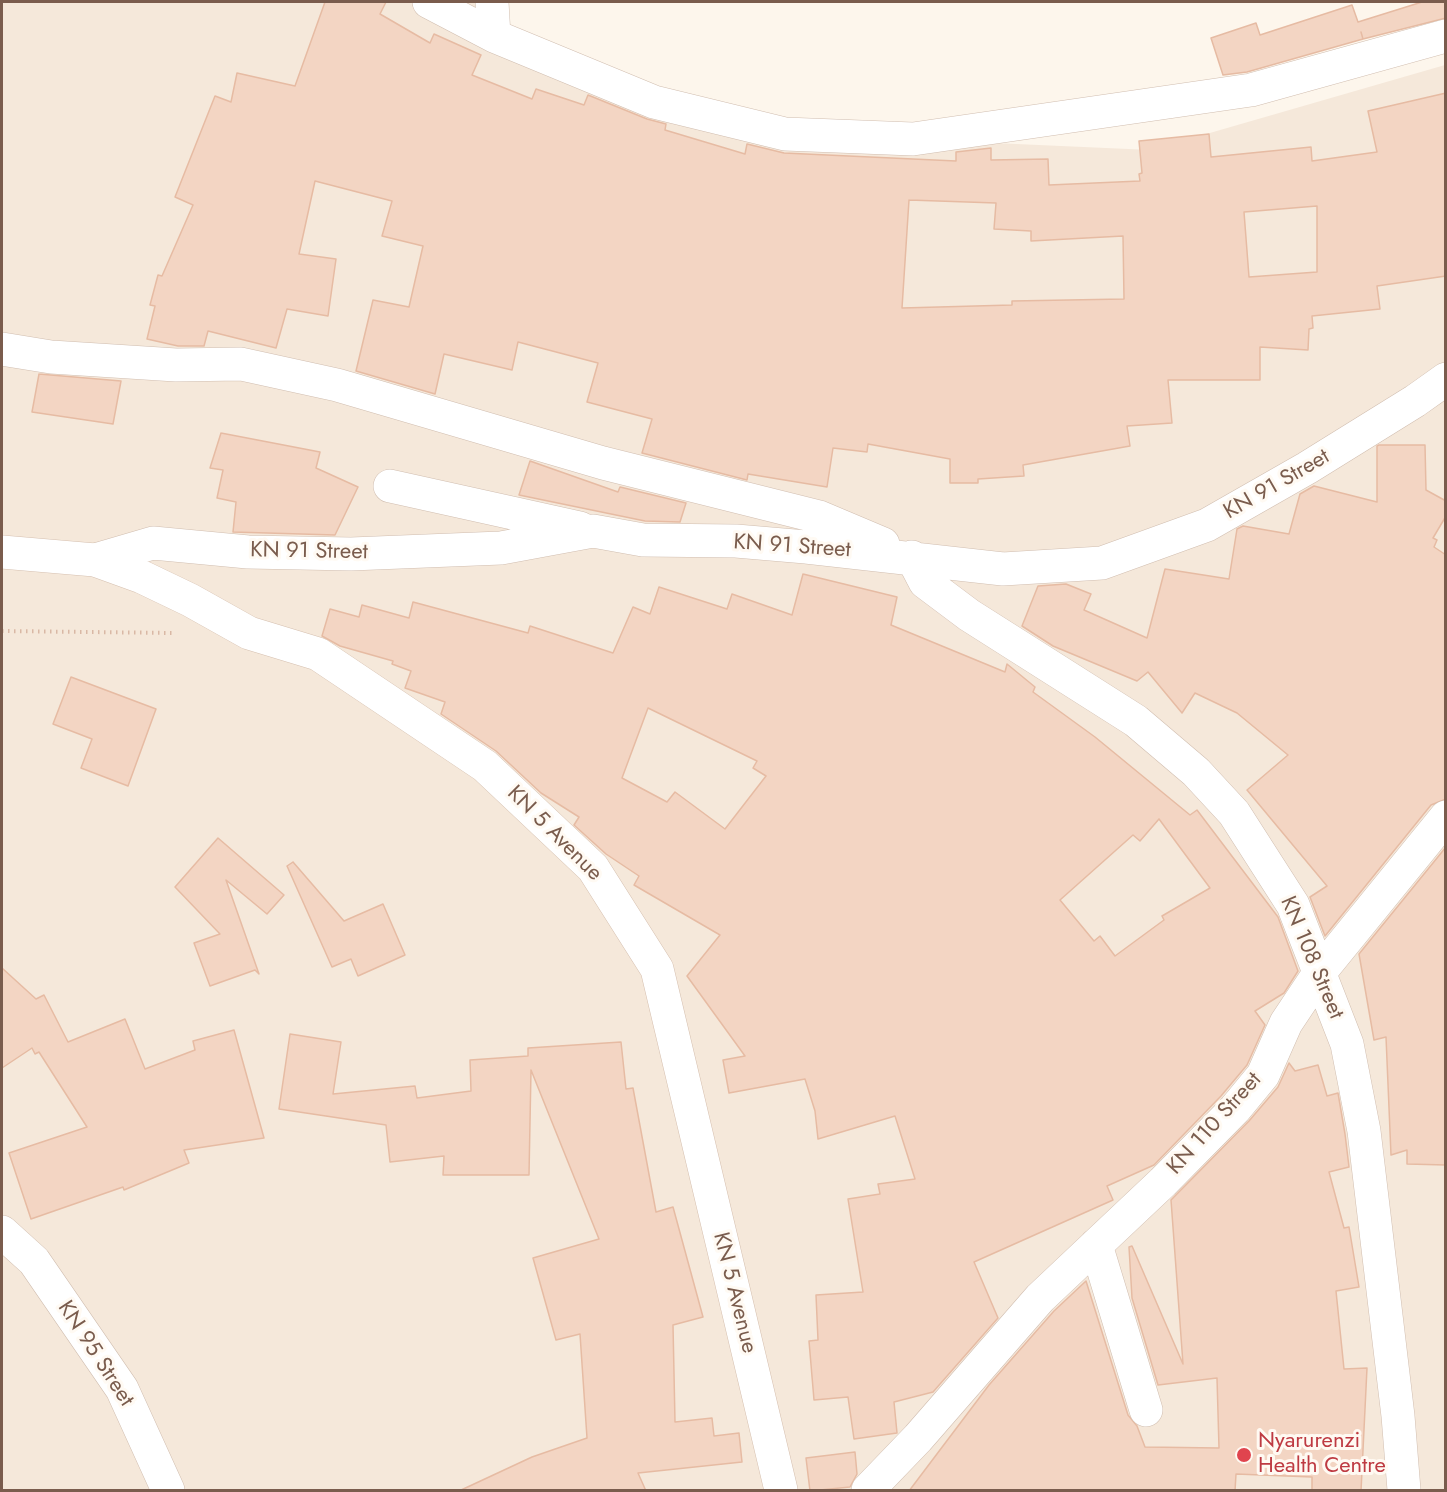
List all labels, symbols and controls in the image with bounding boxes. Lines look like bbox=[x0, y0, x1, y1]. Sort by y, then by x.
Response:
street label: KN 91 Street bbox=[1219, 444, 1335, 526]
street label: KN 91 Street bbox=[732, 530, 852, 564]
street label: KN 91 Street bbox=[250, 538, 368, 566]
street label: KN 5 Avenue bbox=[501, 781, 607, 887]
street label: KN 108 Street bbox=[1273, 893, 1349, 1023]
street label: KN 110 Street bbox=[1162, 1068, 1268, 1180]
street label: KN 5 Avenue bbox=[706, 1230, 762, 1356]
street label: KN 95 Street bbox=[51, 1296, 139, 1412]
place label: Nyarurenzi Health Centre bbox=[1258, 1429, 1386, 1480]
marker: Nyarurenzi Health Centre bbox=[1235, 1446, 1253, 1464]

